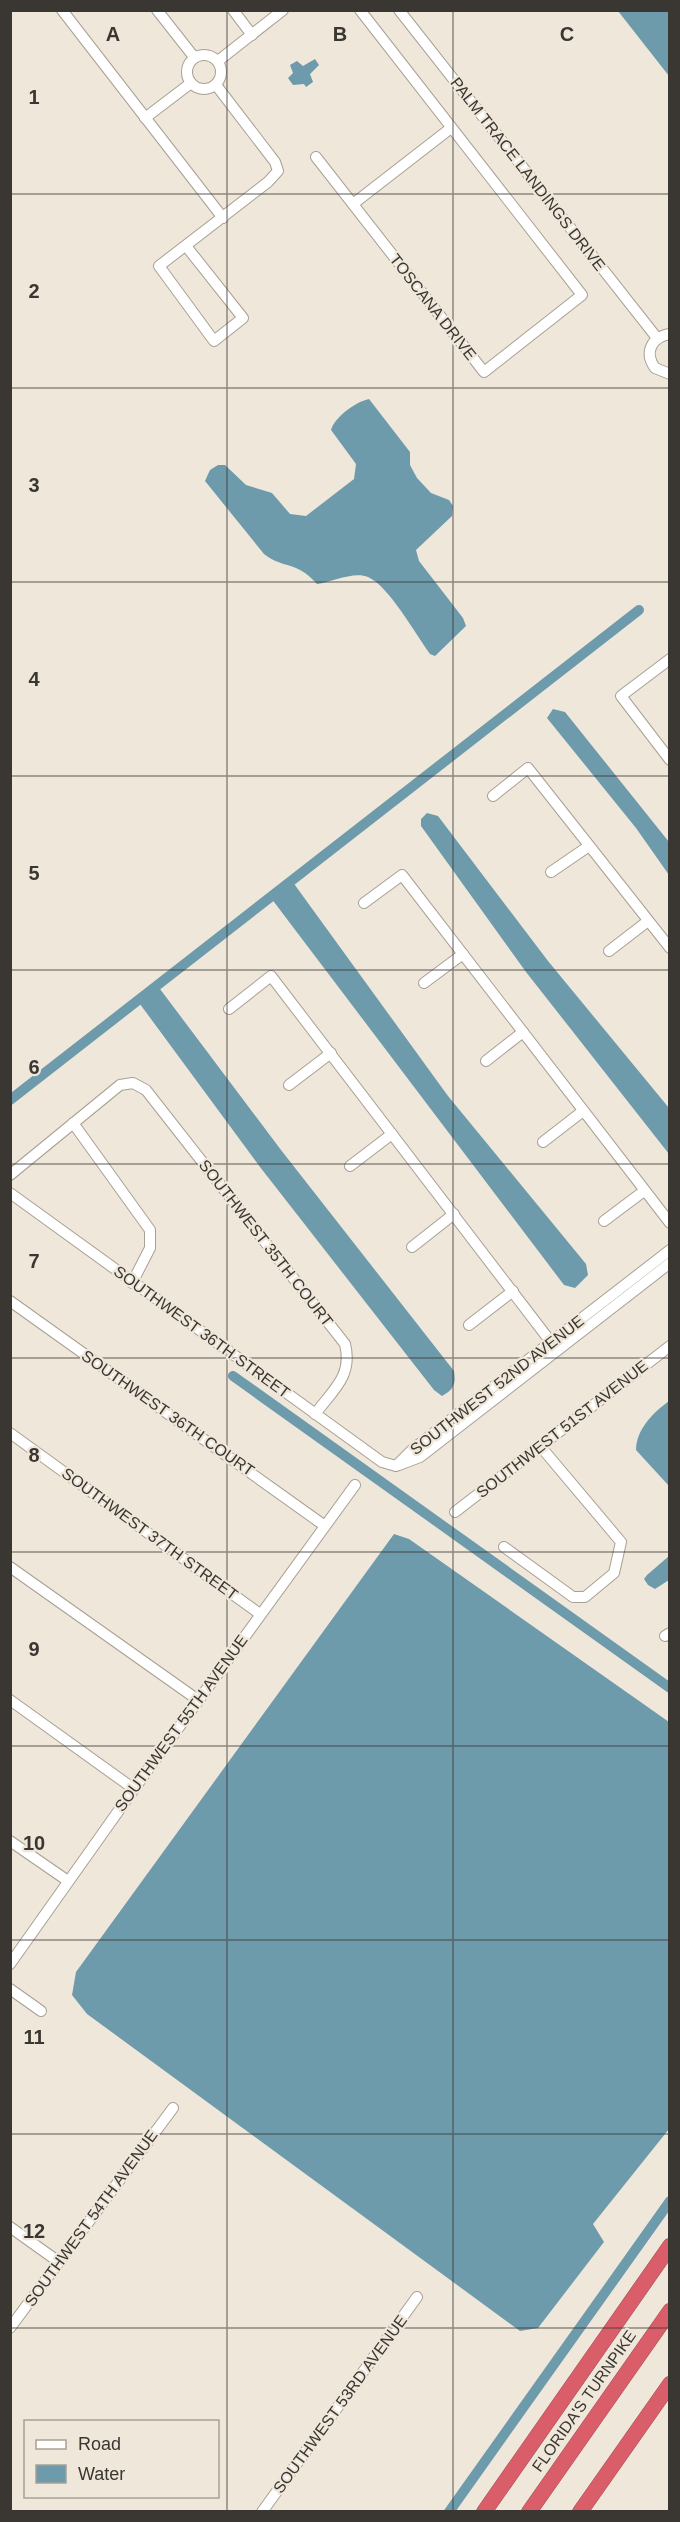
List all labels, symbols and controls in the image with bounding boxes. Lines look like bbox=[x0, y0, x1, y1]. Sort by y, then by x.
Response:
text: A bbox=[106, 23, 120, 45]
text: B bbox=[333, 23, 347, 45]
text: C bbox=[560, 23, 574, 45]
street label: PALM TRACE LANDINGS DRIVE bbox=[447, 74, 609, 274]
text: 1 bbox=[28, 86, 40, 108]
street label: TOSCANA DRIVE bbox=[386, 251, 480, 363]
text: 2 bbox=[28, 280, 40, 302]
text: 3 bbox=[28, 474, 40, 496]
text: 4 bbox=[28, 668, 40, 690]
text: 5 bbox=[28, 862, 40, 884]
text: 6 bbox=[28, 1056, 40, 1078]
street label: SOUTHWEST 35TH COURT bbox=[196, 1156, 336, 1330]
text: 7 bbox=[28, 1250, 40, 1272]
street label: SOUTHWEST 36TH STREET bbox=[111, 1263, 293, 1402]
street label: SOUTHWEST 52ND AVENUE bbox=[407, 1312, 587, 1458]
street label: SOUTHWEST 36TH COURT bbox=[79, 1347, 258, 1479]
street label: SOUTHWEST 51ST AVENUE bbox=[473, 1357, 651, 1501]
text: 8 bbox=[28, 1444, 40, 1466]
street label: SOUTHWEST 37TH STREET bbox=[59, 1465, 241, 1604]
street label: SOUTHWEST 55TH AVENUE bbox=[111, 1632, 251, 1814]
text: 9 bbox=[28, 1638, 40, 1660]
text: 10 bbox=[23, 1832, 45, 1854]
text: 11 bbox=[23, 2026, 45, 2048]
street label: SOUTHWEST 54TH AVENUE bbox=[21, 2127, 161, 2309]
text: 12 bbox=[23, 2220, 45, 2242]
street label: SOUTHWEST 53RD AVENUE bbox=[270, 2312, 410, 2496]
street label: FLORIDA'S TURNPIKE bbox=[529, 2327, 639, 2475]
legend bbox=[24, 2420, 219, 2498]
text: Road bbox=[78, 2434, 121, 2454]
text: Water bbox=[78, 2464, 125, 2484]

